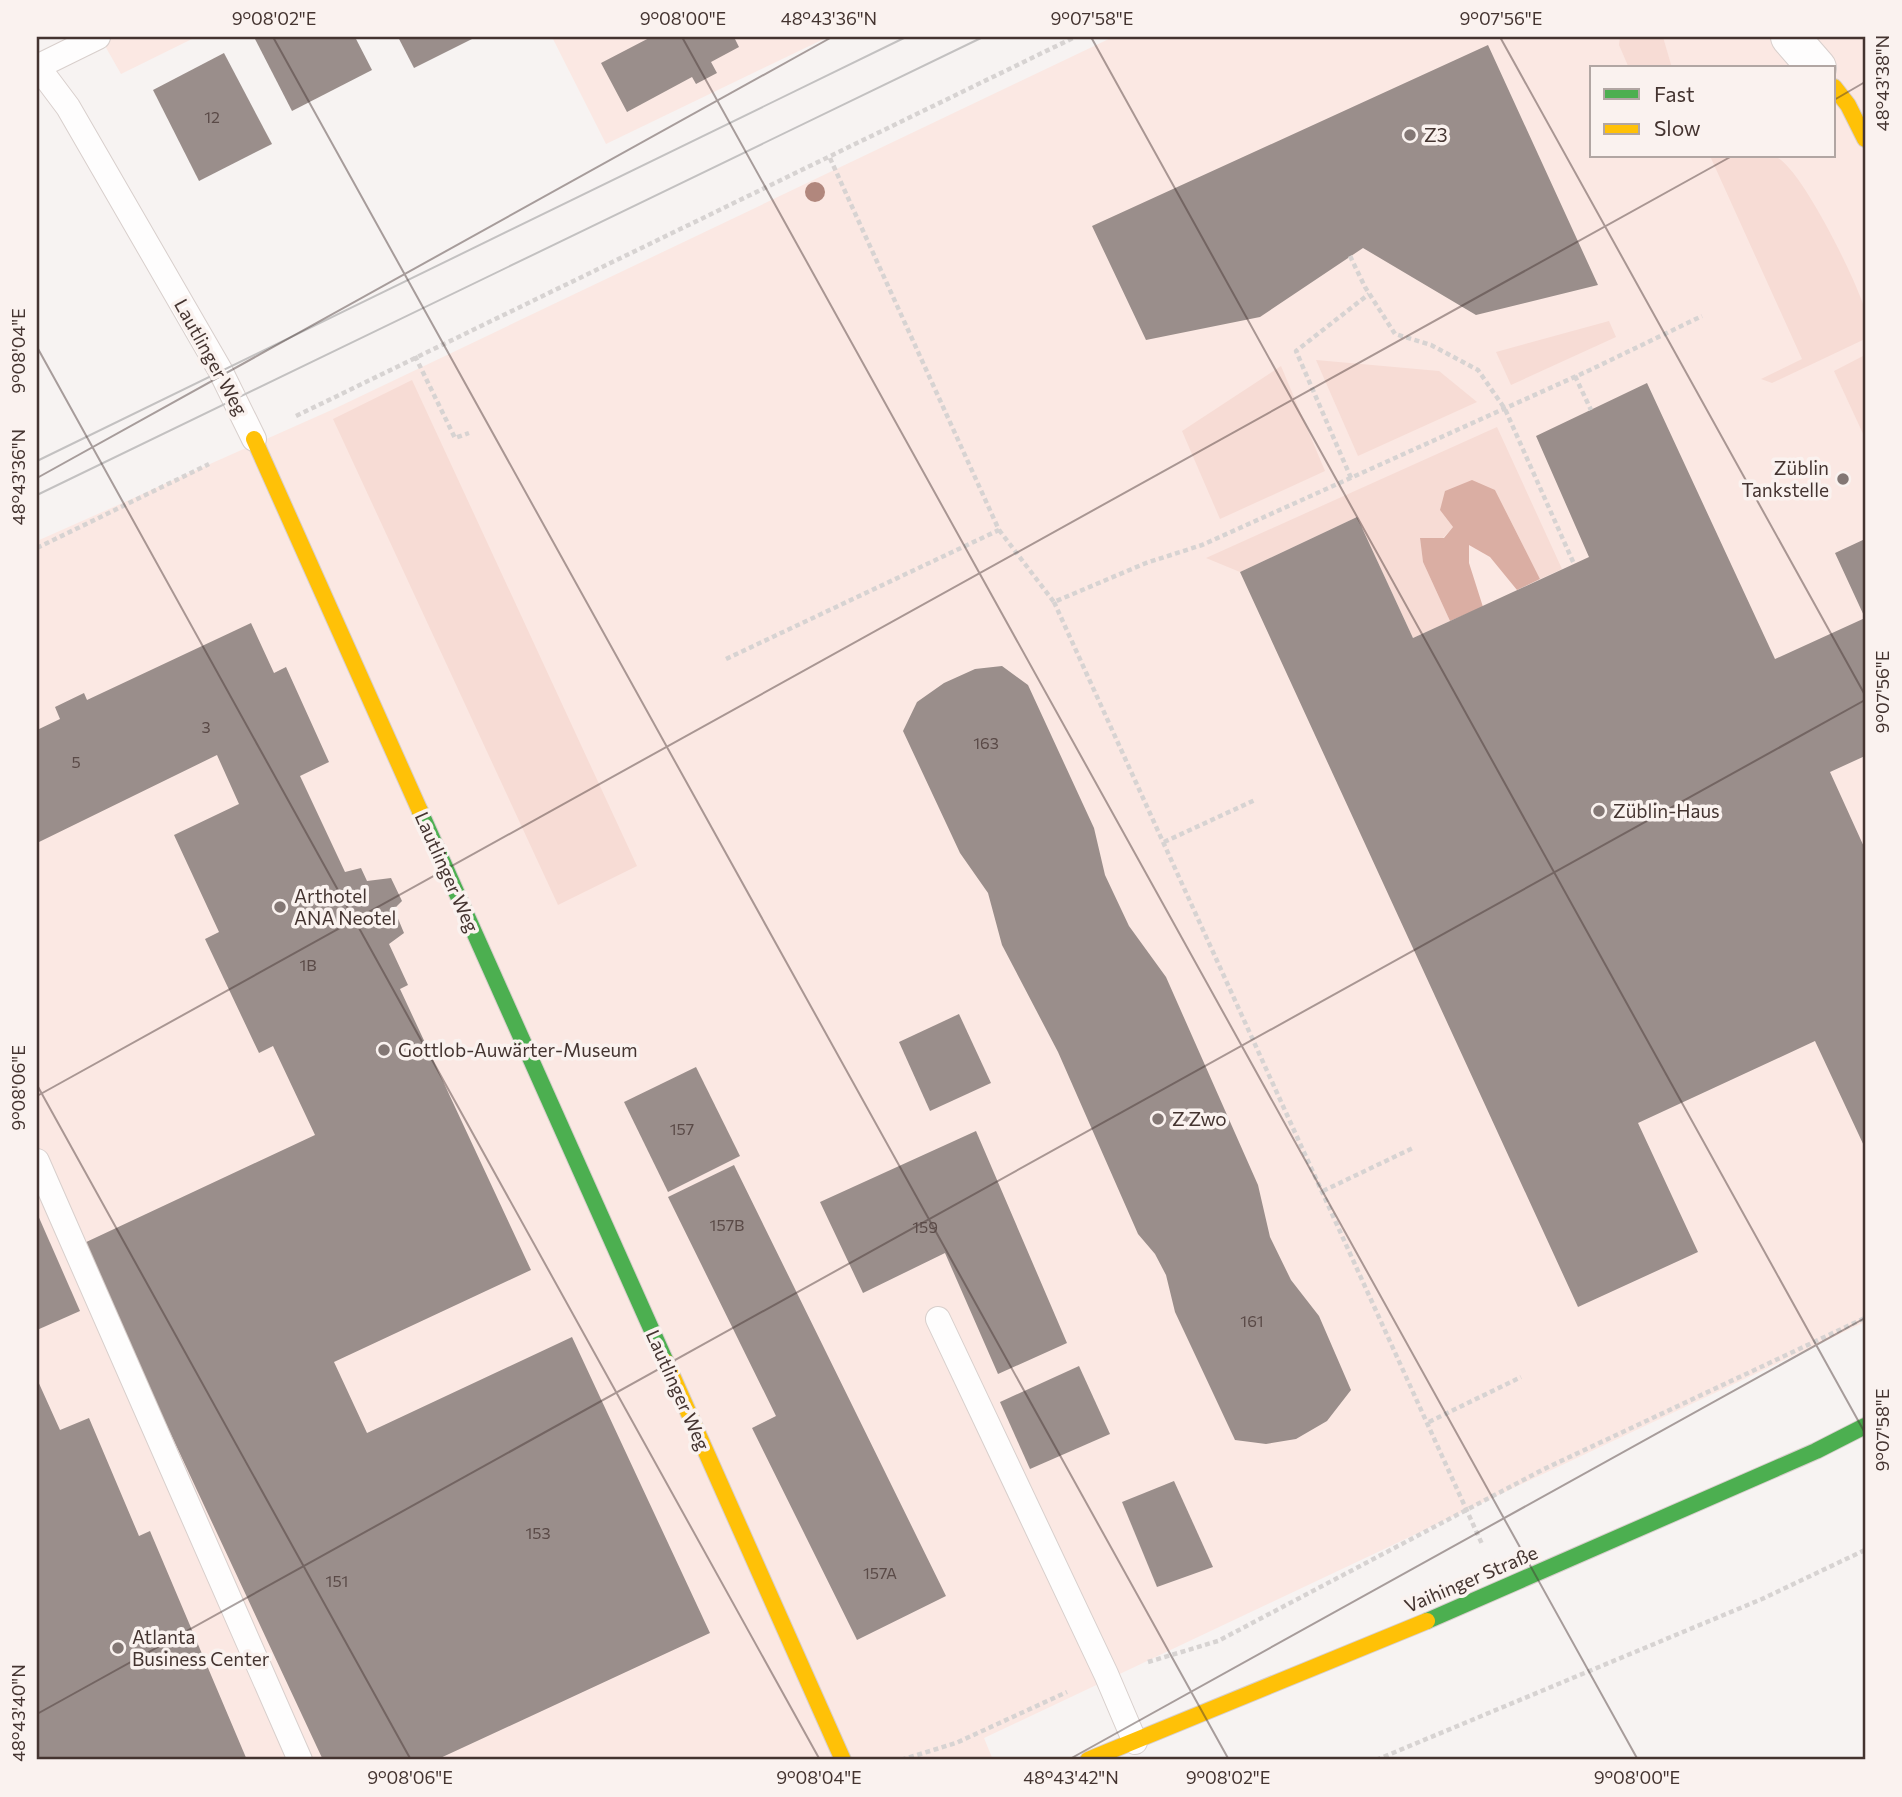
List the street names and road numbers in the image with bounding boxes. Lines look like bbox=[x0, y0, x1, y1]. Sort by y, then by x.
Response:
street label: Lautlinger Weg bbox=[170, 295, 253, 419]
street label: Lautlinger Weg bbox=[411, 808, 484, 936]
street label: Lautlinger Weg bbox=[642, 1326, 715, 1454]
street label: Vaihinger Straße bbox=[1401, 1540, 1541, 1617]

